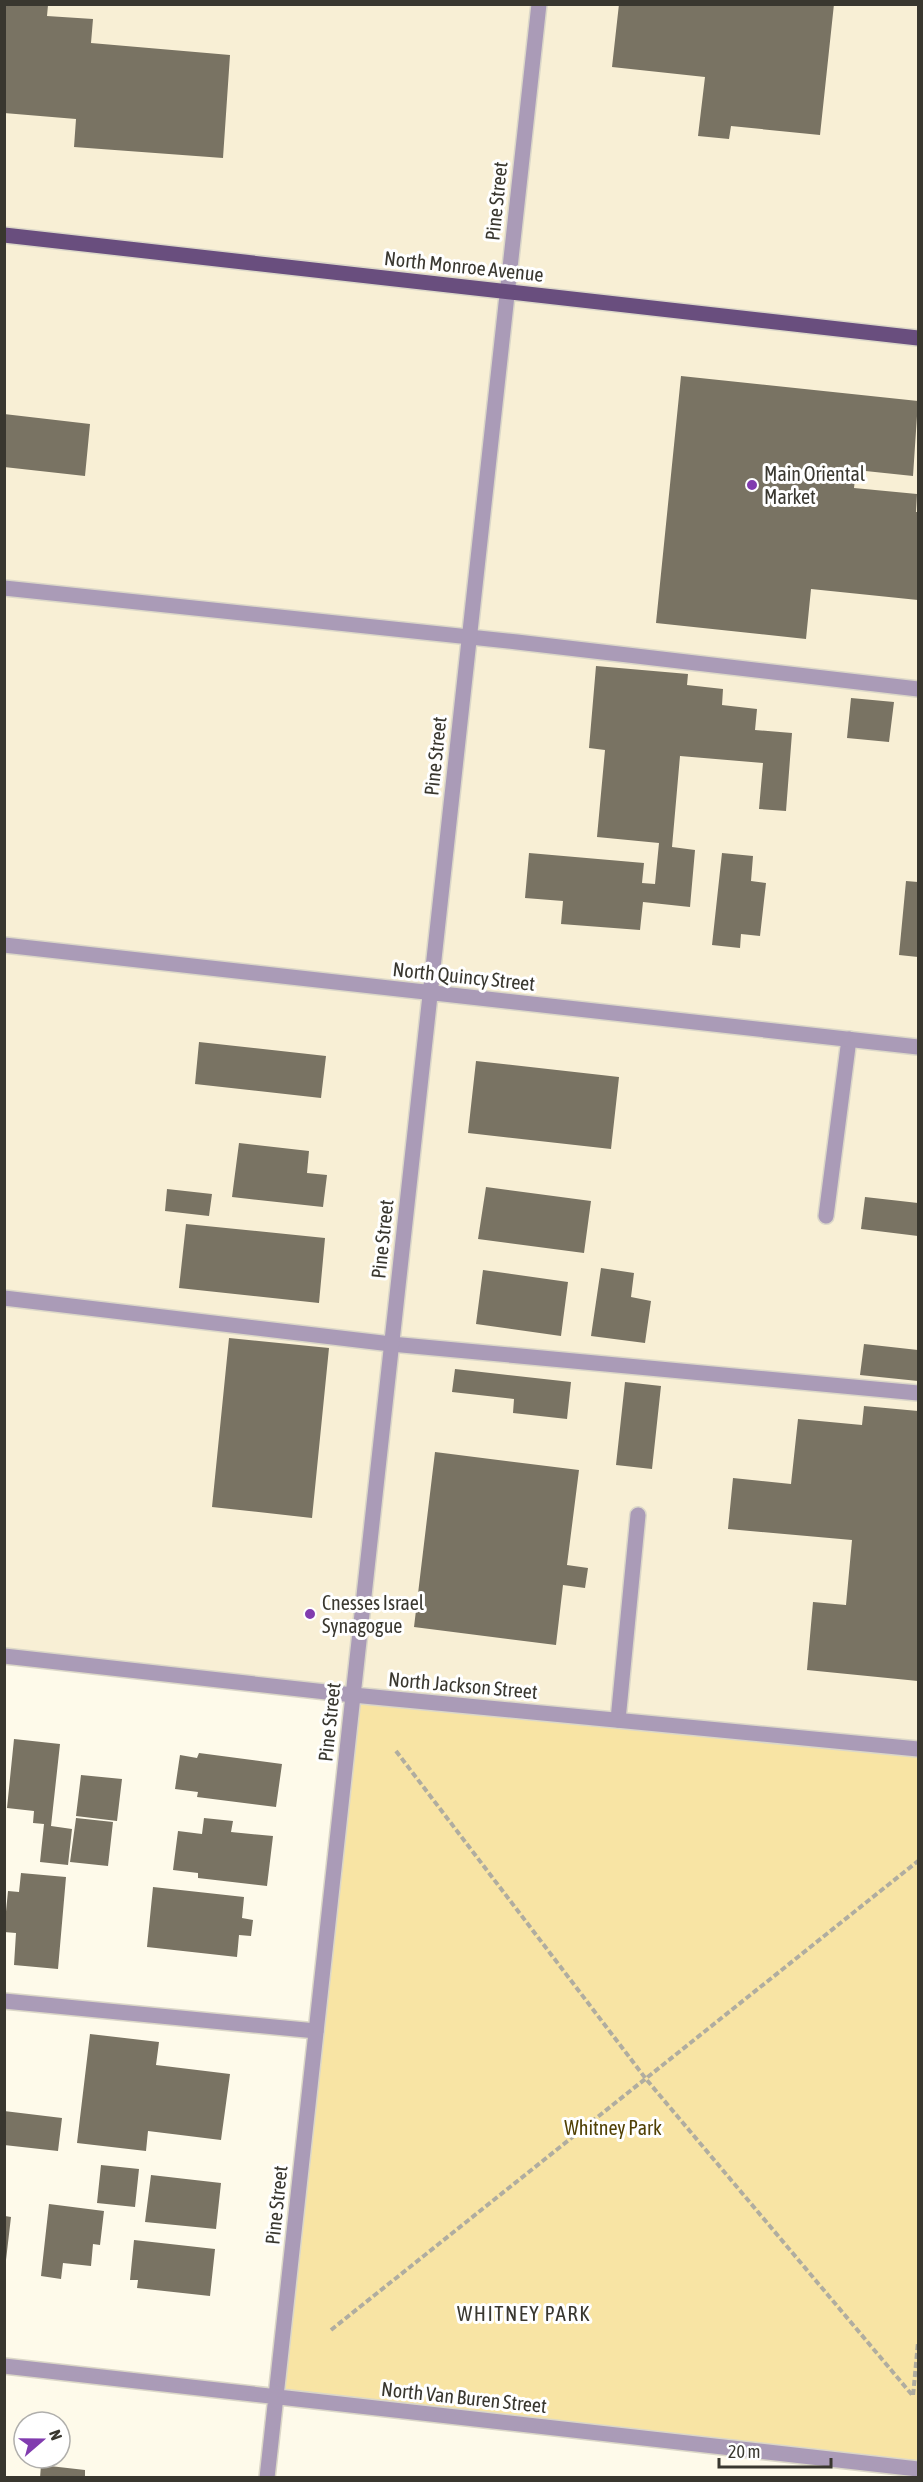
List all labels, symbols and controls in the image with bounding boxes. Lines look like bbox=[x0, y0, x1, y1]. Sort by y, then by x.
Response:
street label: Pine Street bbox=[480, 160, 512, 242]
street label: North Monroe Avenue bbox=[383, 246, 545, 286]
place label: Main Oriental Market bbox=[764, 462, 866, 508]
marker: Main Oriental Market bbox=[745, 478, 759, 492]
street label: Pine Street bbox=[419, 715, 451, 797]
street label: North Quincy Street bbox=[392, 957, 537, 995]
street label: Pine Street bbox=[366, 1198, 398, 1280]
place label: Cnesses Israel Synagogue bbox=[322, 1591, 425, 1637]
marker: Cnesses Israel Synagogue bbox=[303, 1607, 317, 1621]
street label: North Jackson Street bbox=[387, 1667, 539, 1703]
street label: Pine Street bbox=[313, 1681, 345, 1763]
park label: Whitney Park bbox=[564, 2116, 662, 2139]
street label: Pine Street bbox=[260, 2164, 292, 2246]
district label: WHITNEY PARK bbox=[457, 2301, 591, 2325]
street label: North Van Buren Street bbox=[380, 2377, 548, 2417]
north arrow bbox=[12, 2410, 72, 2470]
text: N bbox=[46, 2427, 66, 2442]
scale bar bbox=[719, 2431, 832, 2469]
text: 20 m bbox=[728, 2441, 760, 2462]

